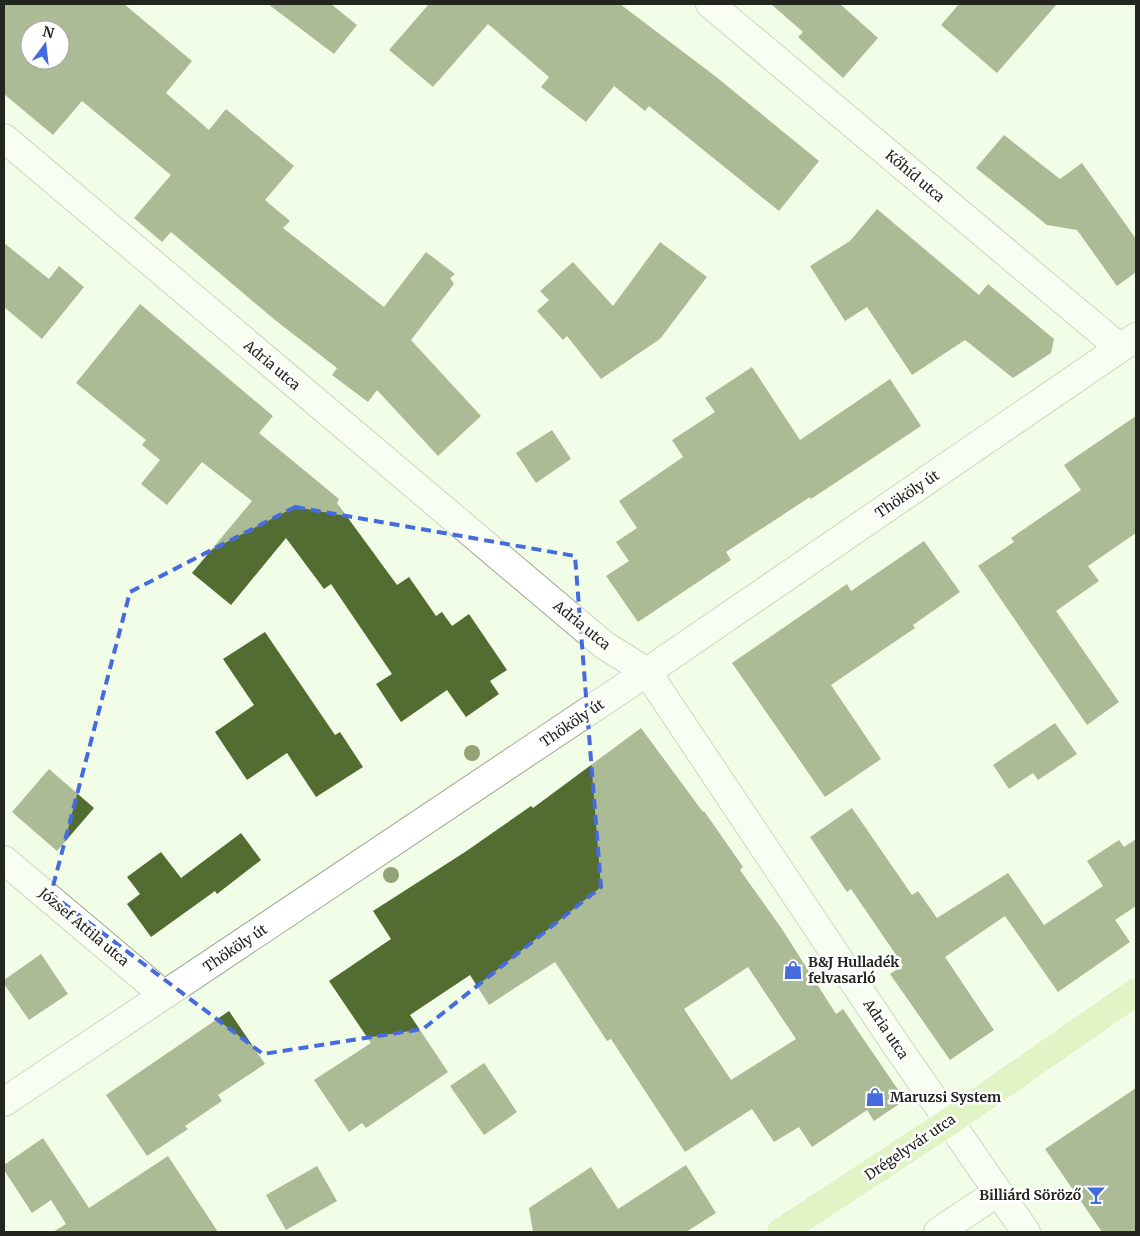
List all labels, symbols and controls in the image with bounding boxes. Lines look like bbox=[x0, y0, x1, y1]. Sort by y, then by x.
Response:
north arrow bbox=[20, 20, 70, 70]
text: N bbox=[41, 22, 56, 43]
street label: Kőhíd utca bbox=[882, 146, 949, 206]
street label: Adria utca bbox=[239, 336, 304, 394]
street label: Thököly út bbox=[872, 466, 943, 522]
street label: Adria utca bbox=[549, 596, 615, 654]
street label: Thököly út bbox=[537, 695, 608, 751]
street label: József Attila utca bbox=[34, 883, 133, 970]
street label: Thököly út bbox=[200, 920, 271, 976]
place label: B&J Hulladék felvasarló bbox=[808, 953, 900, 987]
shop icon: B&J Hulladék felvasarló bbox=[782, 959, 804, 981]
street label: Adria utca bbox=[859, 995, 913, 1063]
shop icon: Maruzsi System bbox=[864, 1086, 886, 1108]
place label: Maruzsi System bbox=[890, 1088, 1001, 1106]
street label: Drégelyvár utca bbox=[861, 1110, 959, 1184]
bar icon: Billiárd Söröző bbox=[1085, 1184, 1107, 1206]
place label: Billiárd Söröző bbox=[979, 1186, 1082, 1204]

